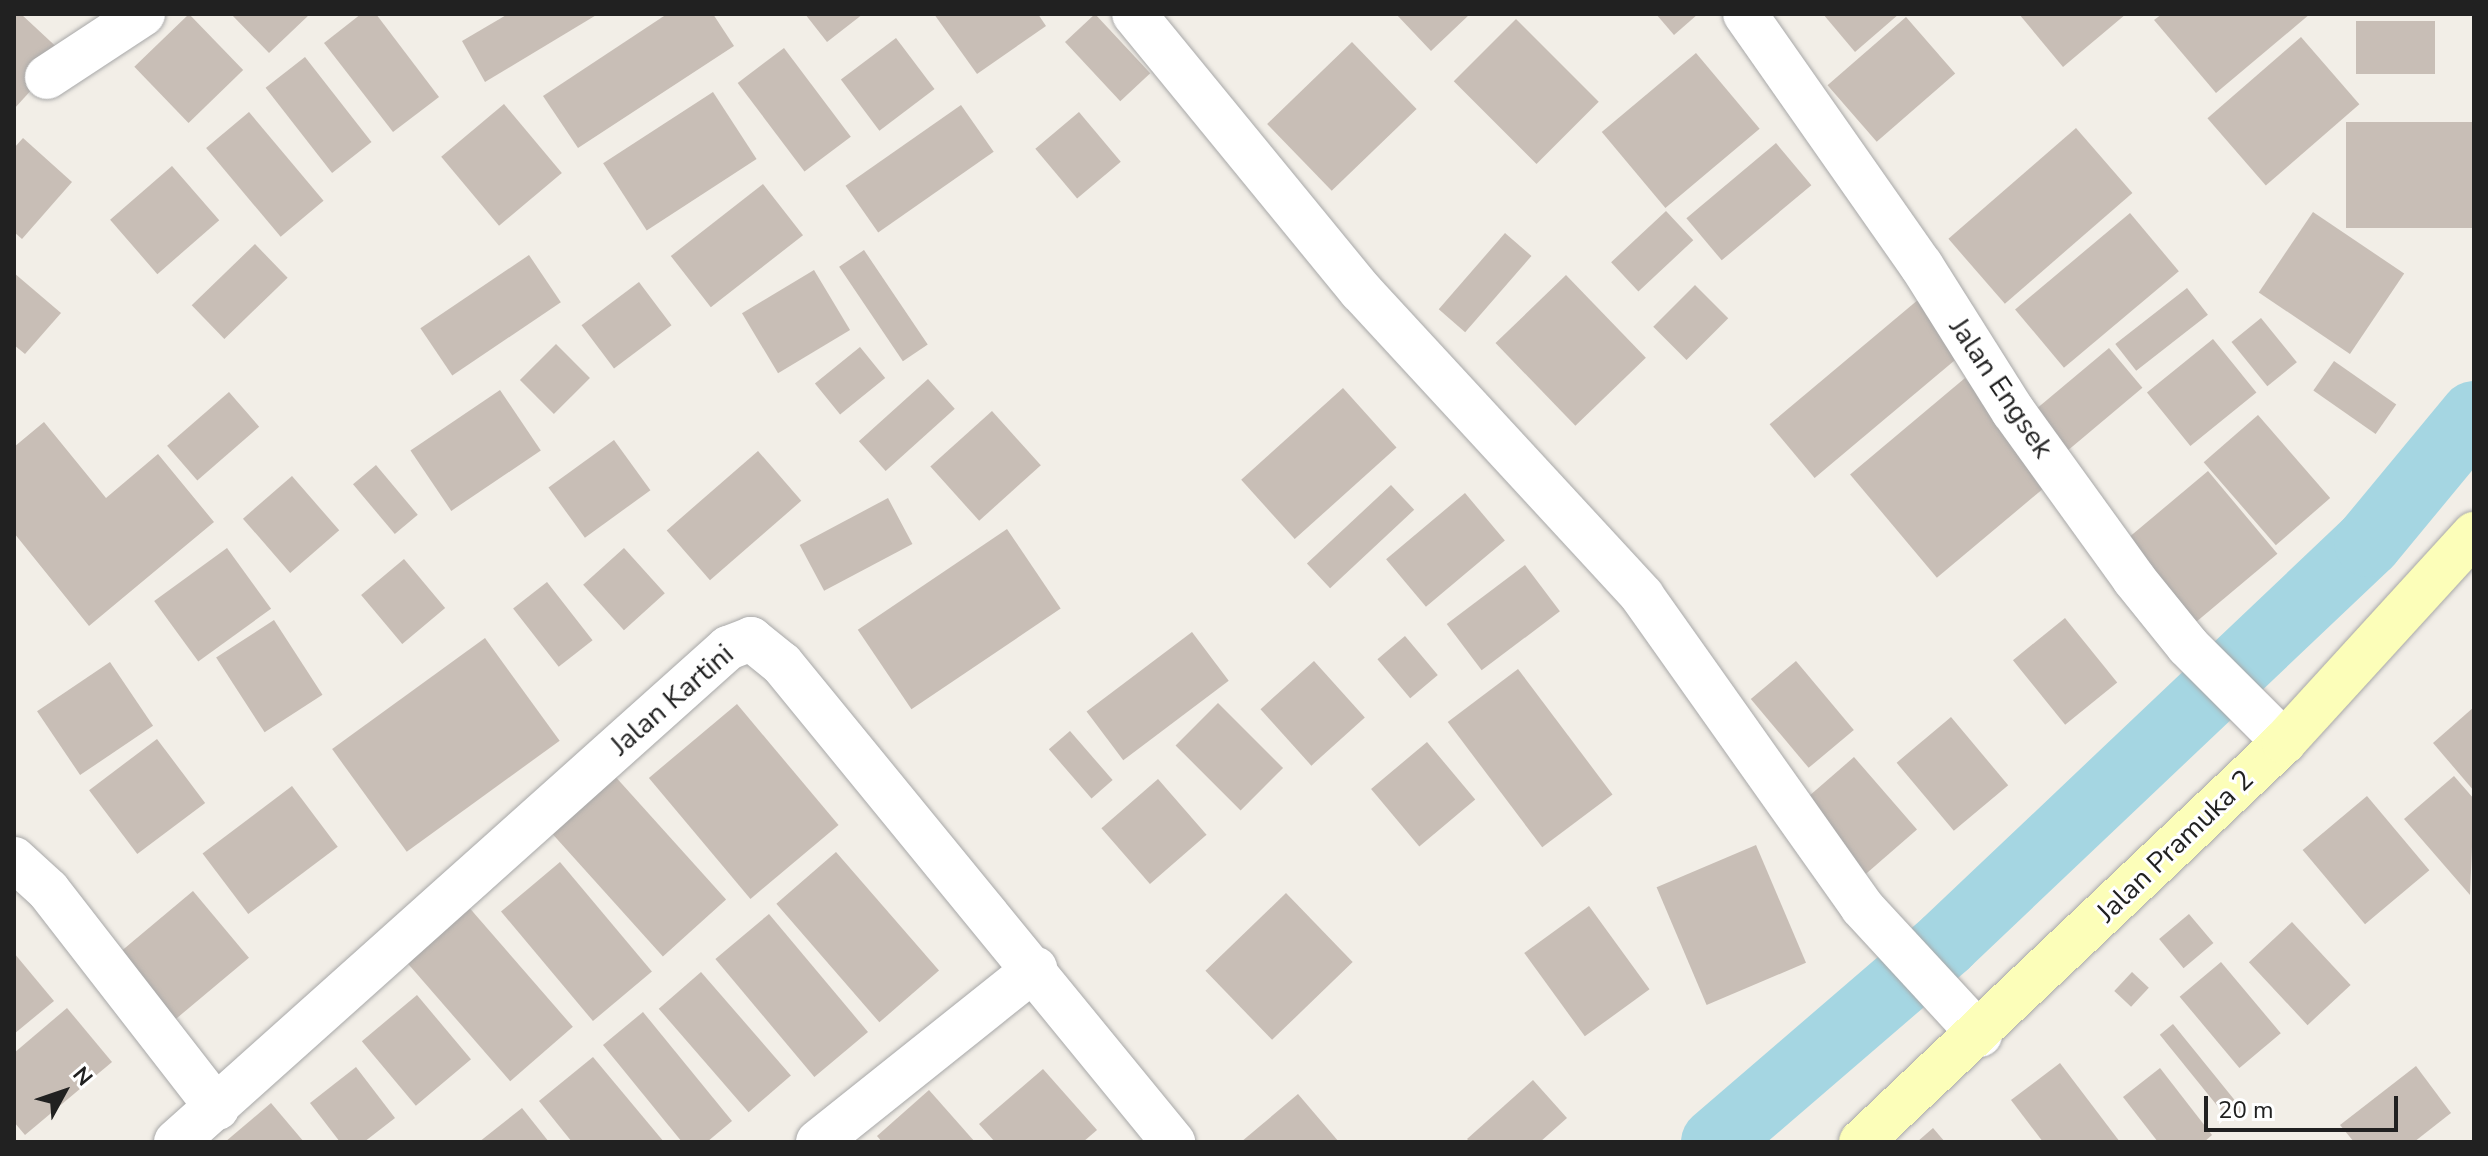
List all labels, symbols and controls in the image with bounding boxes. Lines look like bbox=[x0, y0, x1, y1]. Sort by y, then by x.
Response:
street label: Jalan Engsek bbox=[1942, 312, 2060, 464]
street label: Jalan Kartini bbox=[604, 637, 740, 763]
street label: Jalan Pramuka 2 bbox=[2090, 763, 2260, 929]
north arrow bbox=[24, 1052, 104, 1132]
text: N bbox=[66, 1061, 99, 1093]
scale bar bbox=[2208, 1080, 2402, 1130]
text: 20 m bbox=[2218, 1094, 2274, 1126]

